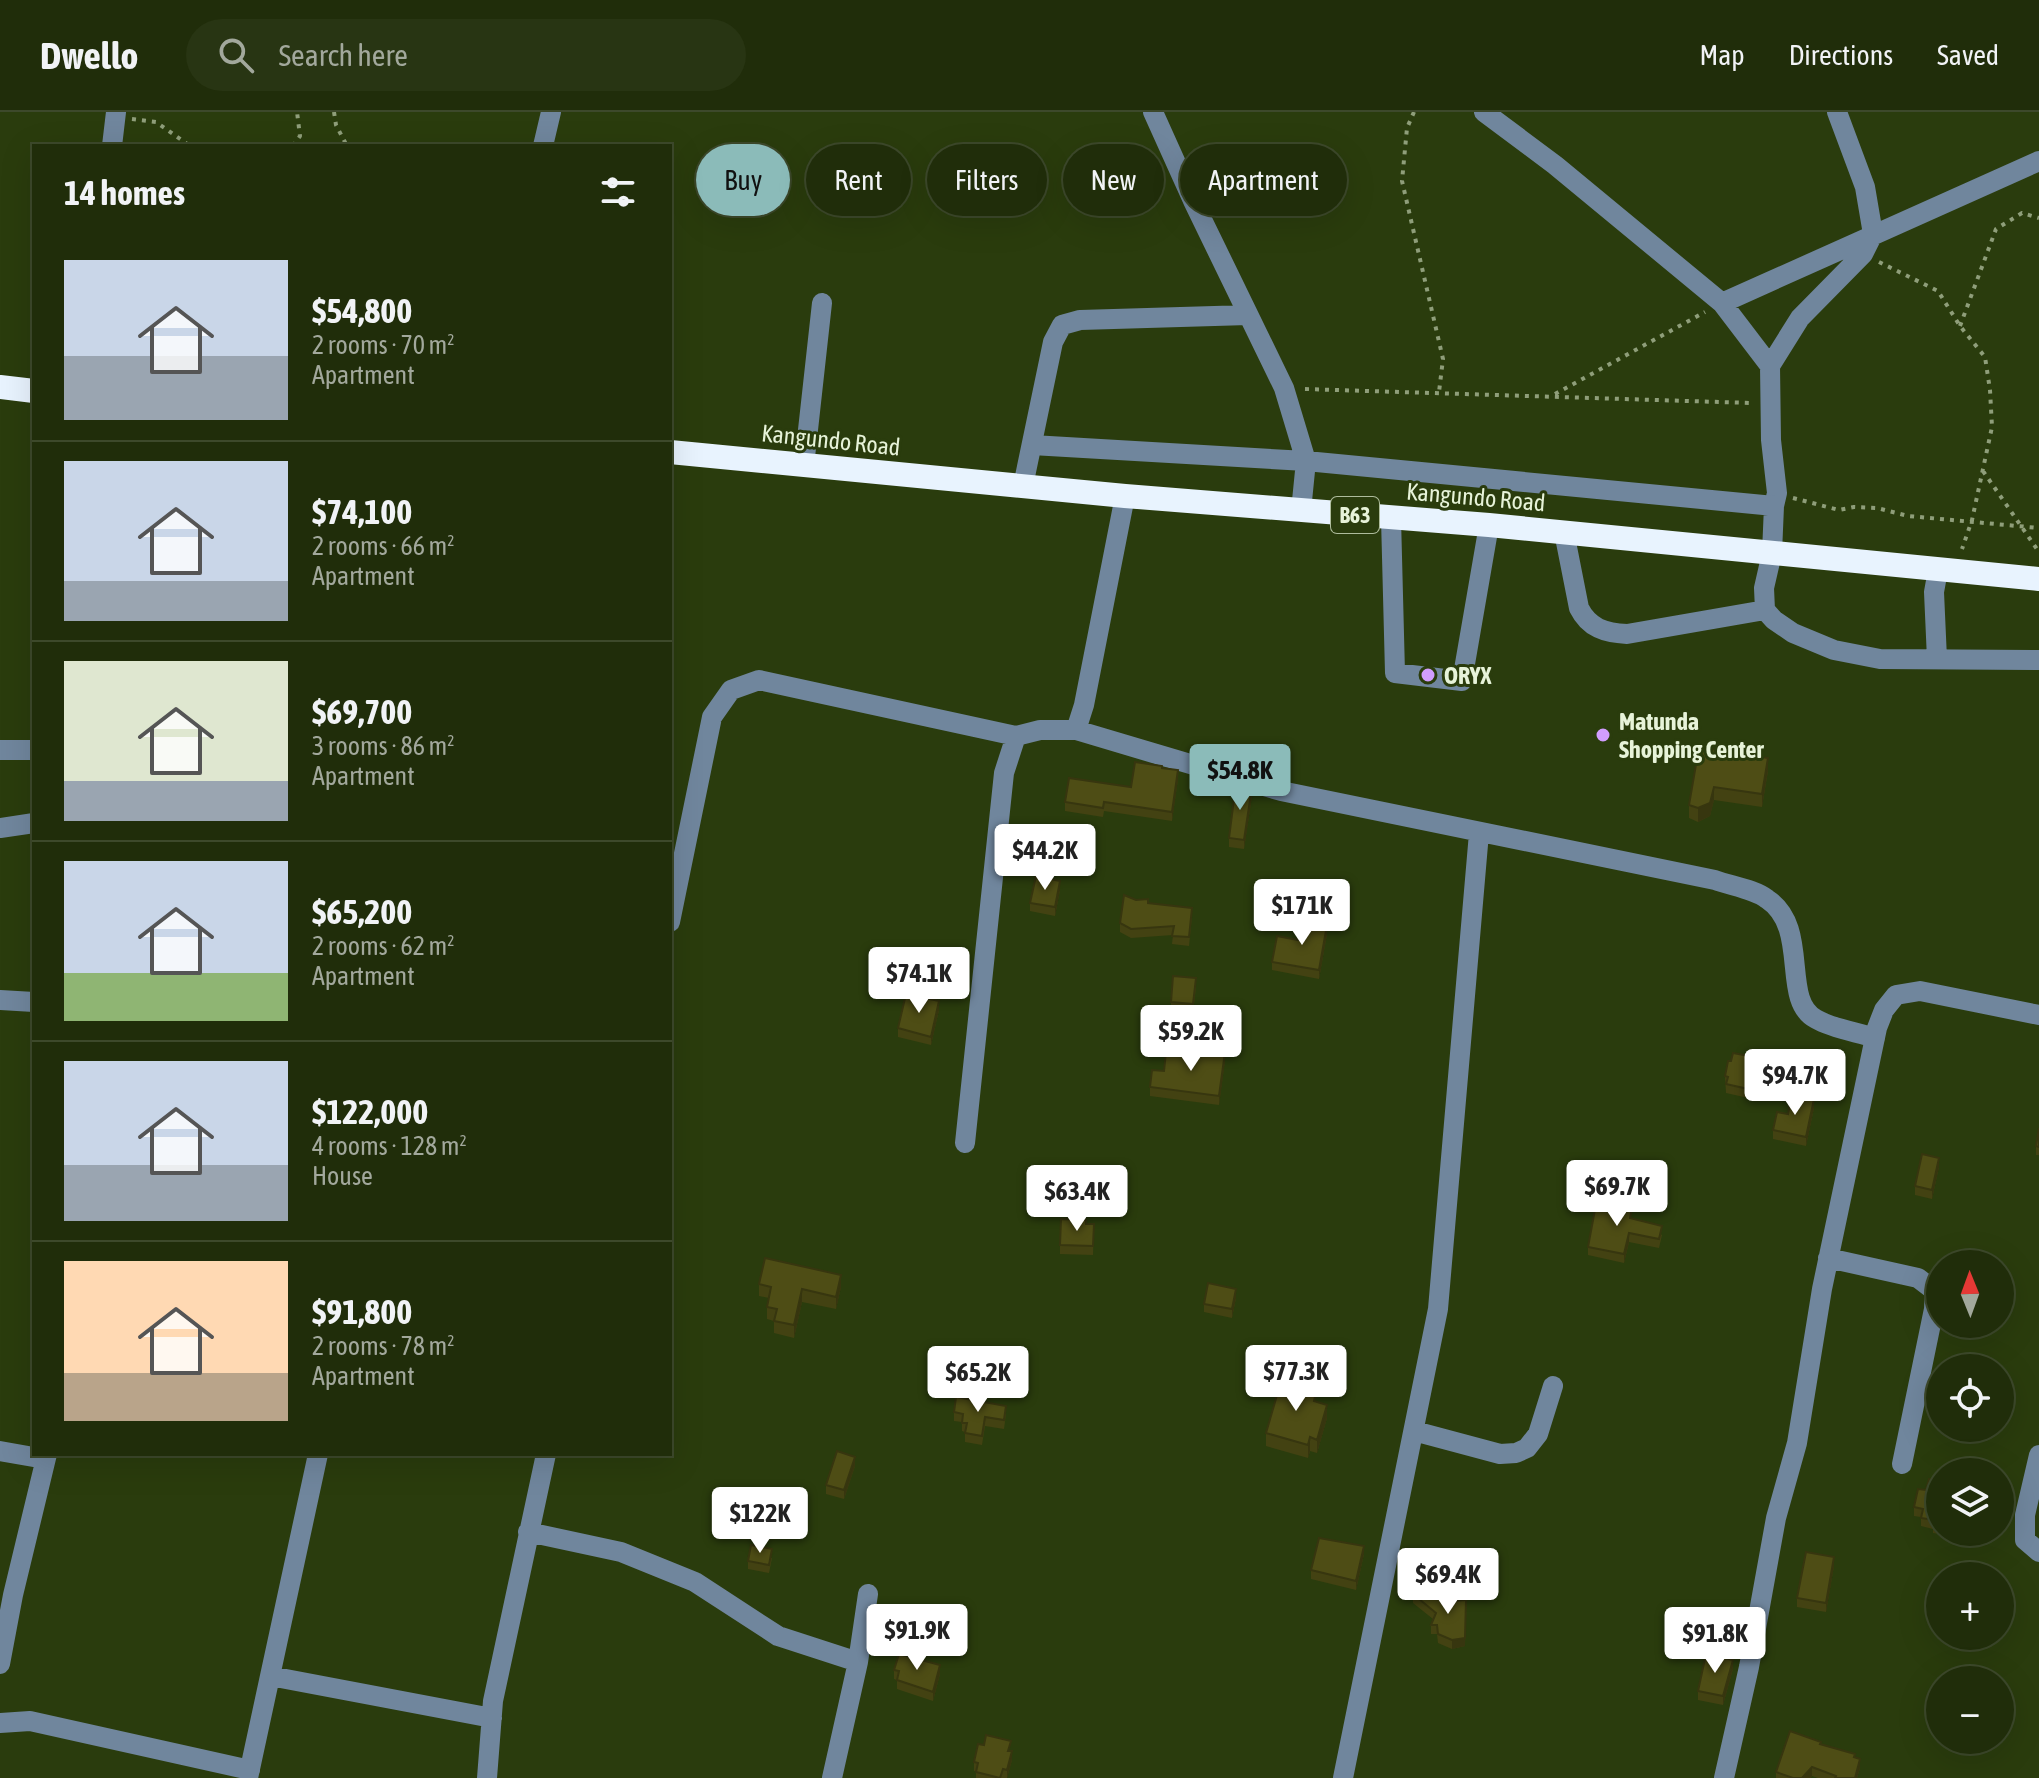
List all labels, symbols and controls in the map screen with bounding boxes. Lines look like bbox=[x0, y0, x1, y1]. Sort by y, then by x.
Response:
search box bbox=[186, 19, 746, 91]
icon: search bbox=[214, 33, 258, 77]
text: Dwello bbox=[40, 34, 138, 77]
text: Search here bbox=[278, 38, 408, 72]
text: Map bbox=[1700, 39, 1745, 71]
text: Directions bbox=[1789, 39, 1893, 71]
text: Saved bbox=[1937, 39, 1999, 71]
chip: Buy bbox=[696, 144, 790, 216]
chip: Rent bbox=[806, 144, 911, 216]
chip: Filters bbox=[927, 144, 1047, 216]
chip: New bbox=[1063, 144, 1164, 216]
chip: Apartment bbox=[1180, 144, 1347, 216]
icon: filters bbox=[596, 170, 640, 214]
text: 14 homes bbox=[64, 173, 185, 212]
text: $54,800 bbox=[312, 291, 412, 330]
icon: home bbox=[128, 292, 224, 388]
text: 2 rooms · 70 m² bbox=[312, 330, 454, 360]
text: Apartment bbox=[312, 360, 415, 390]
street label: Kangundo Road bbox=[760, 419, 902, 461]
street label: Kangundo Road bbox=[1405, 477, 1547, 517]
text: $74,100 bbox=[312, 492, 412, 531]
icon: home bbox=[128, 493, 224, 589]
road number: B63 bbox=[1331, 497, 1379, 533]
text: 2 rooms · 66 m² bbox=[312, 531, 454, 561]
text: Apartment bbox=[312, 561, 415, 591]
place label: ORYX bbox=[1444, 662, 1491, 689]
marker: ORYX bbox=[1419, 666, 1437, 684]
text: $69,700 bbox=[312, 692, 412, 731]
icon: home bbox=[128, 693, 224, 789]
place label: Matunda Shopping Center bbox=[1619, 708, 1764, 763]
marker: Matunda Shopping Center bbox=[1594, 726, 1612, 744]
text: 3 rooms · 86 m² bbox=[312, 731, 454, 761]
pin: $54.8K bbox=[1175, 744, 1305, 812]
text: $54.8K bbox=[1208, 755, 1272, 785]
text: Apartment bbox=[312, 761, 415, 791]
pin: $44.2K bbox=[980, 824, 1110, 892]
text: $44.2K bbox=[1013, 835, 1077, 865]
pin: $171K bbox=[1246, 879, 1358, 947]
text: $171K bbox=[1272, 890, 1332, 920]
text: $65,200 bbox=[312, 892, 412, 931]
icon: home bbox=[128, 893, 224, 989]
text: 2 rooms · 62 m² bbox=[312, 931, 454, 961]
pin: $74.1K bbox=[854, 947, 984, 1015]
text: $74.1K bbox=[887, 958, 951, 988]
text: Apartment bbox=[312, 961, 415, 991]
pin: $59.2K bbox=[1126, 1005, 1256, 1073]
text: $59.2K bbox=[1159, 1016, 1223, 1046]
pin: $94.7K bbox=[1730, 1049, 1860, 1117]
text: $94.7K bbox=[1763, 1060, 1827, 1090]
text: $122,000 bbox=[312, 1092, 428, 1131]
icon: home bbox=[128, 1093, 224, 1189]
text: 4 rooms · 128 m² bbox=[312, 1131, 467, 1161]
pin: $69.7K bbox=[1552, 1160, 1682, 1228]
text: House bbox=[312, 1161, 373, 1191]
pin: $63.4K bbox=[1012, 1165, 1142, 1233]
text: $69.7K bbox=[1585, 1171, 1649, 1201]
text: $63.4K bbox=[1045, 1176, 1109, 1206]
north arrow bbox=[1926, 1250, 2014, 1338]
map controls bbox=[1926, 1250, 2014, 1754]
text: $91,800 bbox=[312, 1292, 412, 1331]
icon: home bbox=[128, 1293, 224, 1389]
text: 2 rooms · 78 m² bbox=[312, 1331, 454, 1361]
pin: $77.3K bbox=[1231, 1345, 1361, 1413]
pin: $65.2K bbox=[913, 1346, 1043, 1414]
button: locate bbox=[1926, 1354, 2014, 1442]
text: $77.3K bbox=[1264, 1356, 1328, 1386]
text: $65.2K bbox=[946, 1357, 1010, 1387]
text: Apartment bbox=[312, 1361, 415, 1391]
button: layers bbox=[1926, 1458, 2014, 1546]
pin: $122K bbox=[704, 1487, 816, 1555]
text: $122K bbox=[730, 1498, 790, 1528]
pin: $69.4K bbox=[1383, 1548, 1513, 1616]
text: $69.4K bbox=[1416, 1559, 1480, 1589]
button: + bbox=[1926, 1562, 2014, 1650]
pin: $91.9K bbox=[852, 1604, 982, 1672]
pin: $91.8K bbox=[1650, 1607, 1780, 1675]
text: $91.9K bbox=[885, 1615, 949, 1645]
text: $91.8K bbox=[1683, 1618, 1747, 1648]
button: − bbox=[1926, 1666, 2014, 1754]

